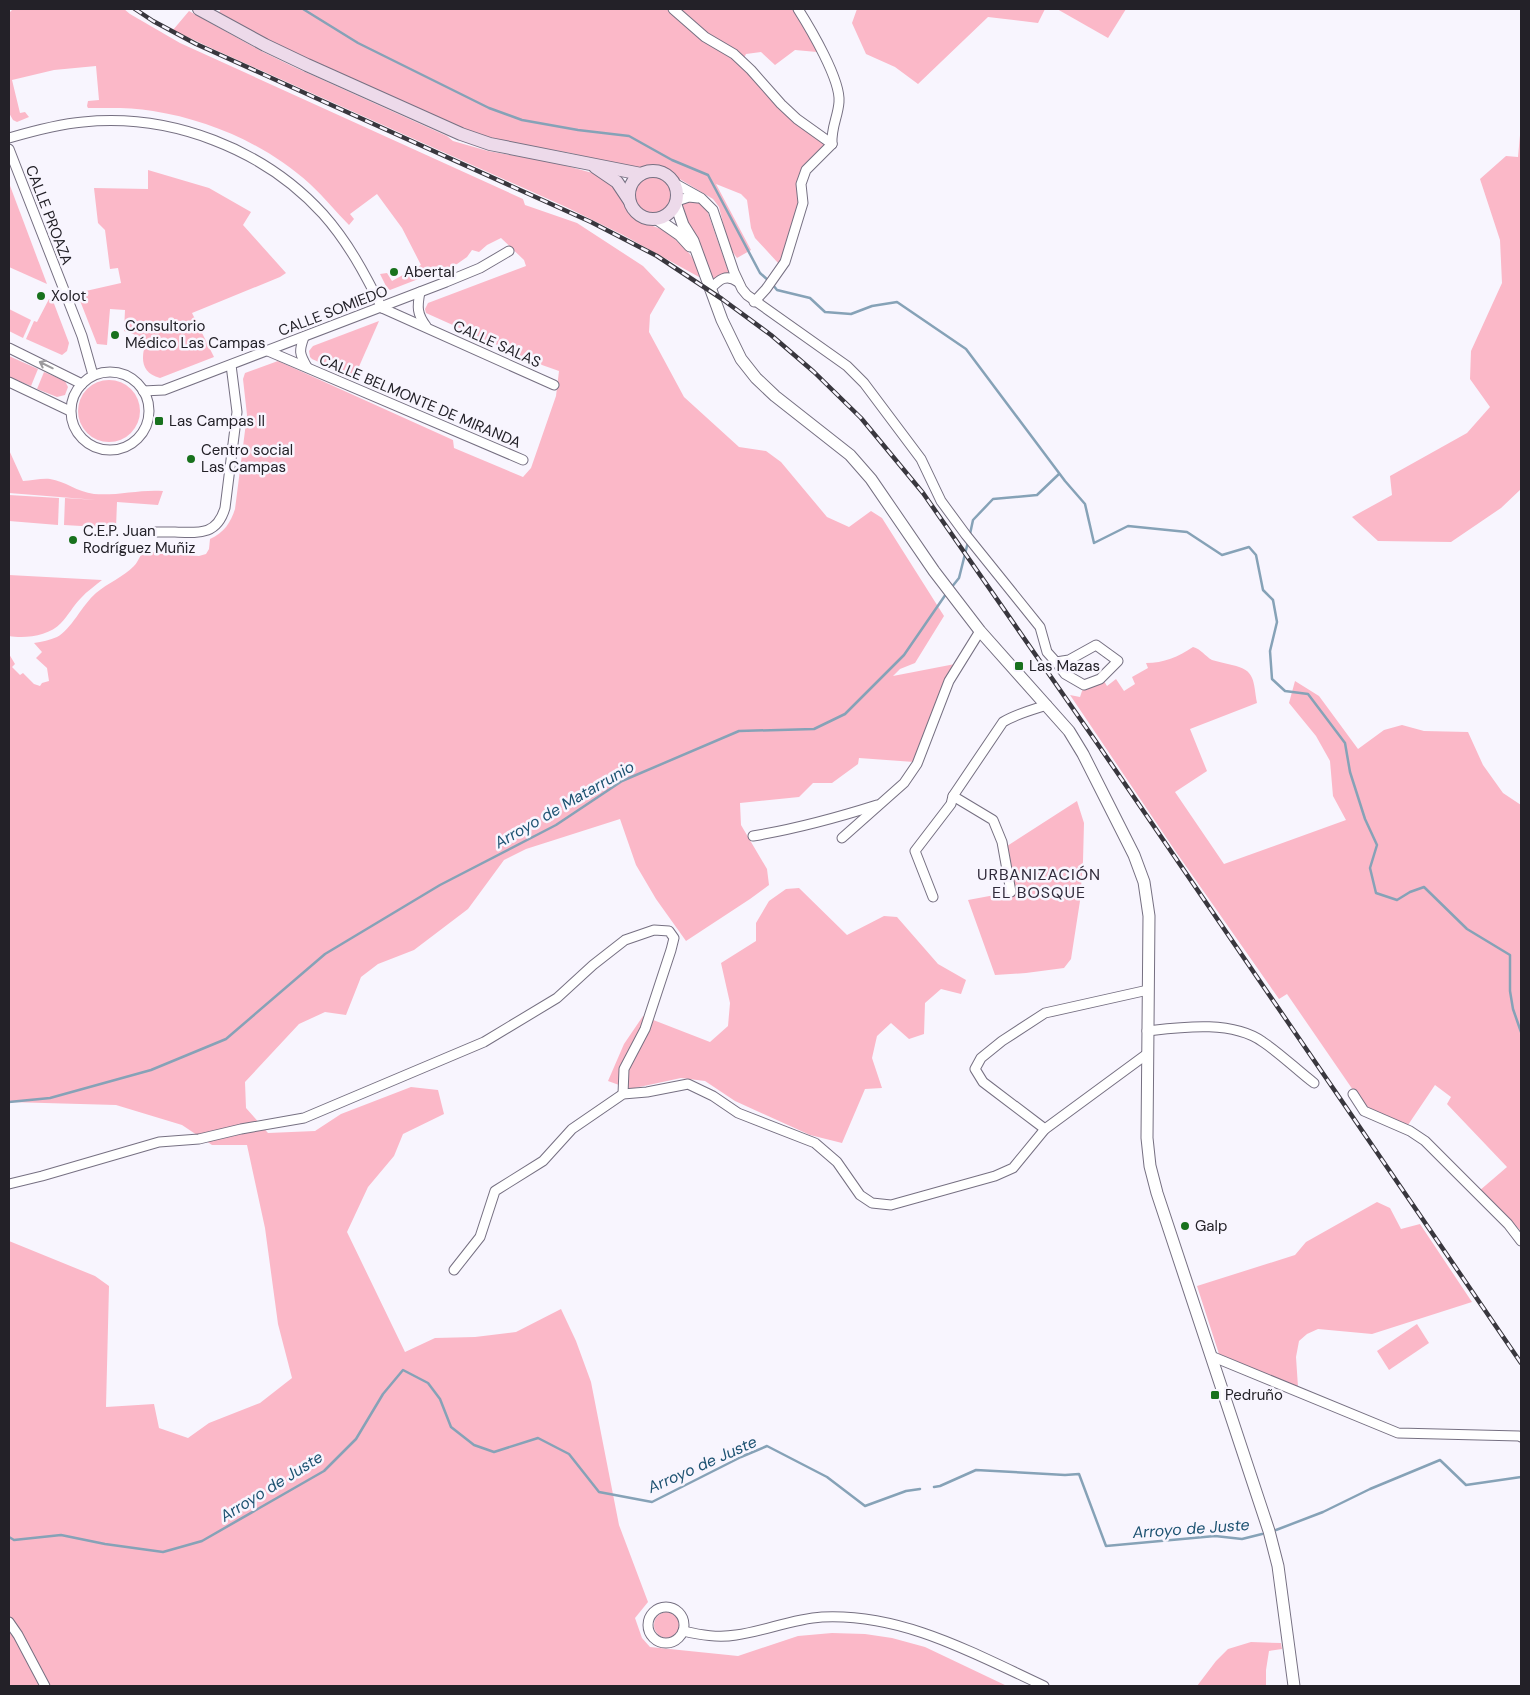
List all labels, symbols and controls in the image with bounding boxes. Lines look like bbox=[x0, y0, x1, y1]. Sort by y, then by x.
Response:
street label: CALLE PROAZA bbox=[21, 162, 77, 268]
place label: Abertal bbox=[404, 262, 455, 282]
marker: Abertal bbox=[388, 266, 400, 278]
street label: CALLE SOMIEDO bbox=[275, 281, 391, 341]
place label: Xolot bbox=[51, 286, 86, 306]
marker: Xolot bbox=[35, 290, 47, 302]
place label: Consultorio Médico Las Campas bbox=[125, 316, 266, 353]
street label: CALLE SALAS bbox=[450, 316, 544, 372]
marker: Consultorio Médico Las Campas bbox=[109, 329, 121, 341]
street label: CALLE BELMONTE DE MIRANDA bbox=[316, 349, 524, 453]
one-way arrow bbox=[38, 360, 53, 370]
place label: Las Campas II bbox=[169, 411, 265, 431]
marker: Las Campas II bbox=[153, 415, 165, 427]
place label: Centro social Las Campas bbox=[201, 440, 293, 477]
marker: Centro social Las Campas bbox=[185, 453, 197, 465]
place label: C.E.P. Juan Rodríguez Muñiz bbox=[83, 521, 195, 558]
marker: C.E.P. Juan Rodríguez Muñiz bbox=[67, 534, 79, 546]
place label: Las Mazas bbox=[1029, 656, 1100, 676]
marker: Las Mazas bbox=[1013, 660, 1025, 672]
water label: Arroyo de Matarrunio bbox=[490, 756, 638, 854]
district label: URBANIZACIÓN EL BOSQUE bbox=[977, 864, 1101, 903]
place label: Galp bbox=[1195, 1216, 1227, 1236]
marker: Galp bbox=[1179, 1220, 1191, 1232]
place label: Pedruño bbox=[1225, 1385, 1283, 1405]
marker: Pedruño bbox=[1209, 1389, 1221, 1401]
water label: Arroyo de Juste bbox=[643, 1431, 760, 1498]
water label: Arroyo de Juste bbox=[215, 1446, 327, 1527]
water label: Arroyo de Juste bbox=[1131, 1514, 1250, 1543]

